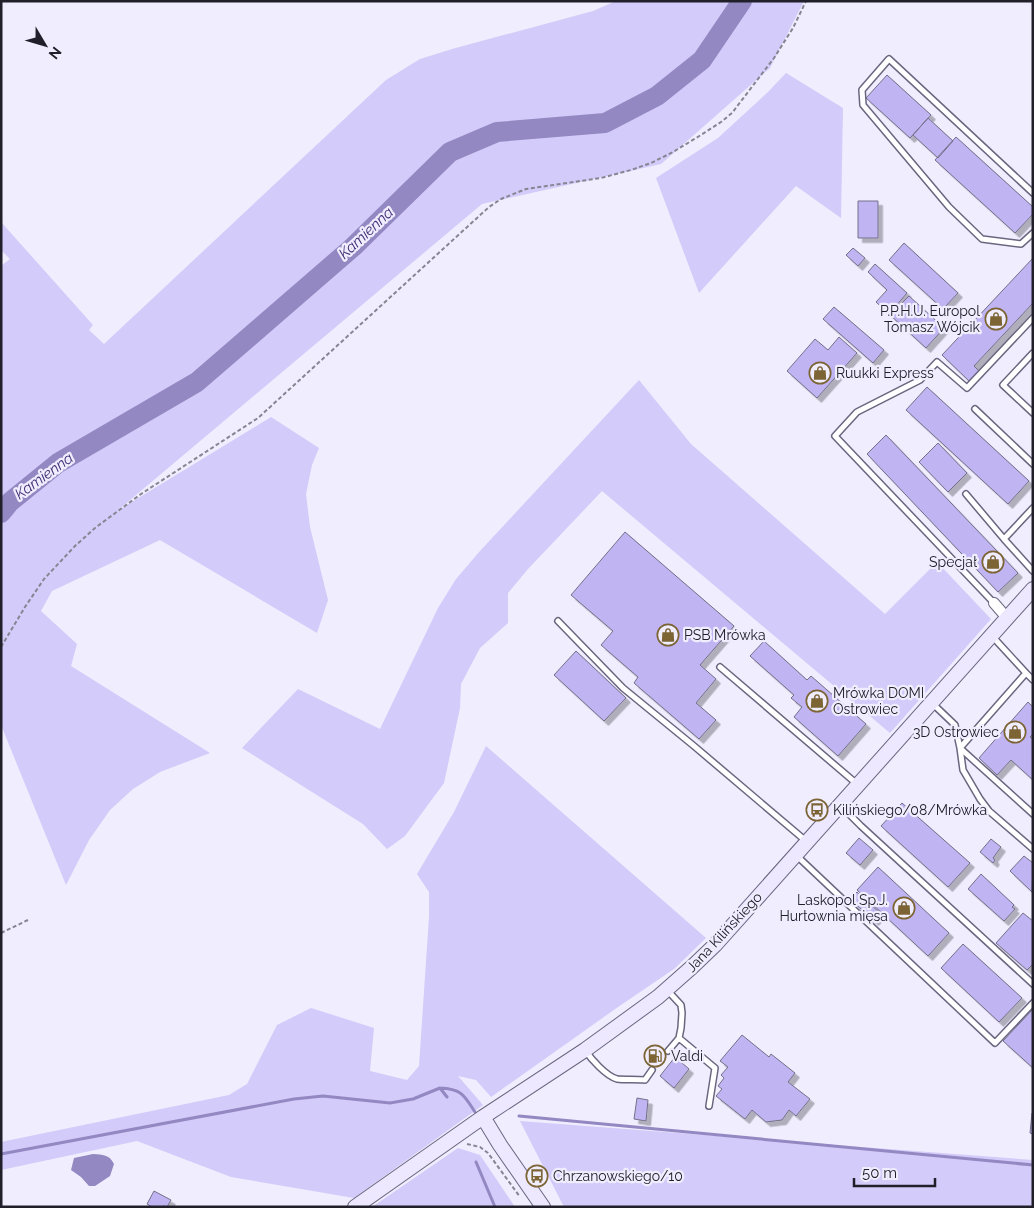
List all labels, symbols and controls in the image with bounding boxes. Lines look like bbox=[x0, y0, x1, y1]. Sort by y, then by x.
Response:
north arrow bbox=[20, 20, 70, 70]
text: N bbox=[46, 44, 65, 62]
water label: Kamienna bbox=[335, 203, 397, 263]
place label: P.P.H.U. Europol Tomasz Wójcik bbox=[880, 303, 981, 335]
shop icon: P.P.H.U. Europol Tomasz Wójcik bbox=[984, 307, 1008, 331]
shop icon: Ruukki Express bbox=[808, 361, 832, 385]
place label: Ruukki Express bbox=[836, 365, 934, 381]
water label: Kamienna bbox=[11, 449, 77, 503]
shop icon: Specjał bbox=[981, 550, 1005, 574]
place label: Specjał bbox=[929, 554, 978, 570]
shop icon: PSB Mrówka bbox=[656, 623, 680, 647]
place label: PSB Mrówka bbox=[684, 627, 766, 643]
place label: Mrówka DOMI Ostrowiec bbox=[833, 685, 924, 717]
shop icon: Mrówka DOMI Ostrowiec bbox=[805, 689, 829, 713]
shop icon: 3D Ostrowiec bbox=[1003, 720, 1027, 744]
place label: 3D Ostrowiec bbox=[913, 724, 999, 740]
bus stop icon: Kilińskiego/08/Mrówka bbox=[805, 798, 829, 822]
place label: Kilińskiego/08/Mrówka bbox=[833, 802, 987, 818]
street label: Jana Kilińskiego bbox=[683, 889, 765, 975]
place label: Laskopol Sp.J. Hurtownia mięsa bbox=[779, 892, 888, 924]
shop icon: Laskopol Sp.J. Hurtownia mięsa bbox=[892, 896, 916, 920]
fuel station icon: Valdi bbox=[643, 1044, 667, 1068]
place label: Valdi bbox=[671, 1048, 703, 1064]
scale bar bbox=[854, 1156, 935, 1188]
bus stop icon: Chrzanowskiego/10 bbox=[525, 1164, 549, 1188]
text: 50 m bbox=[862, 1164, 897, 1182]
place label: Chrzanowskiego/10 bbox=[553, 1168, 683, 1184]

